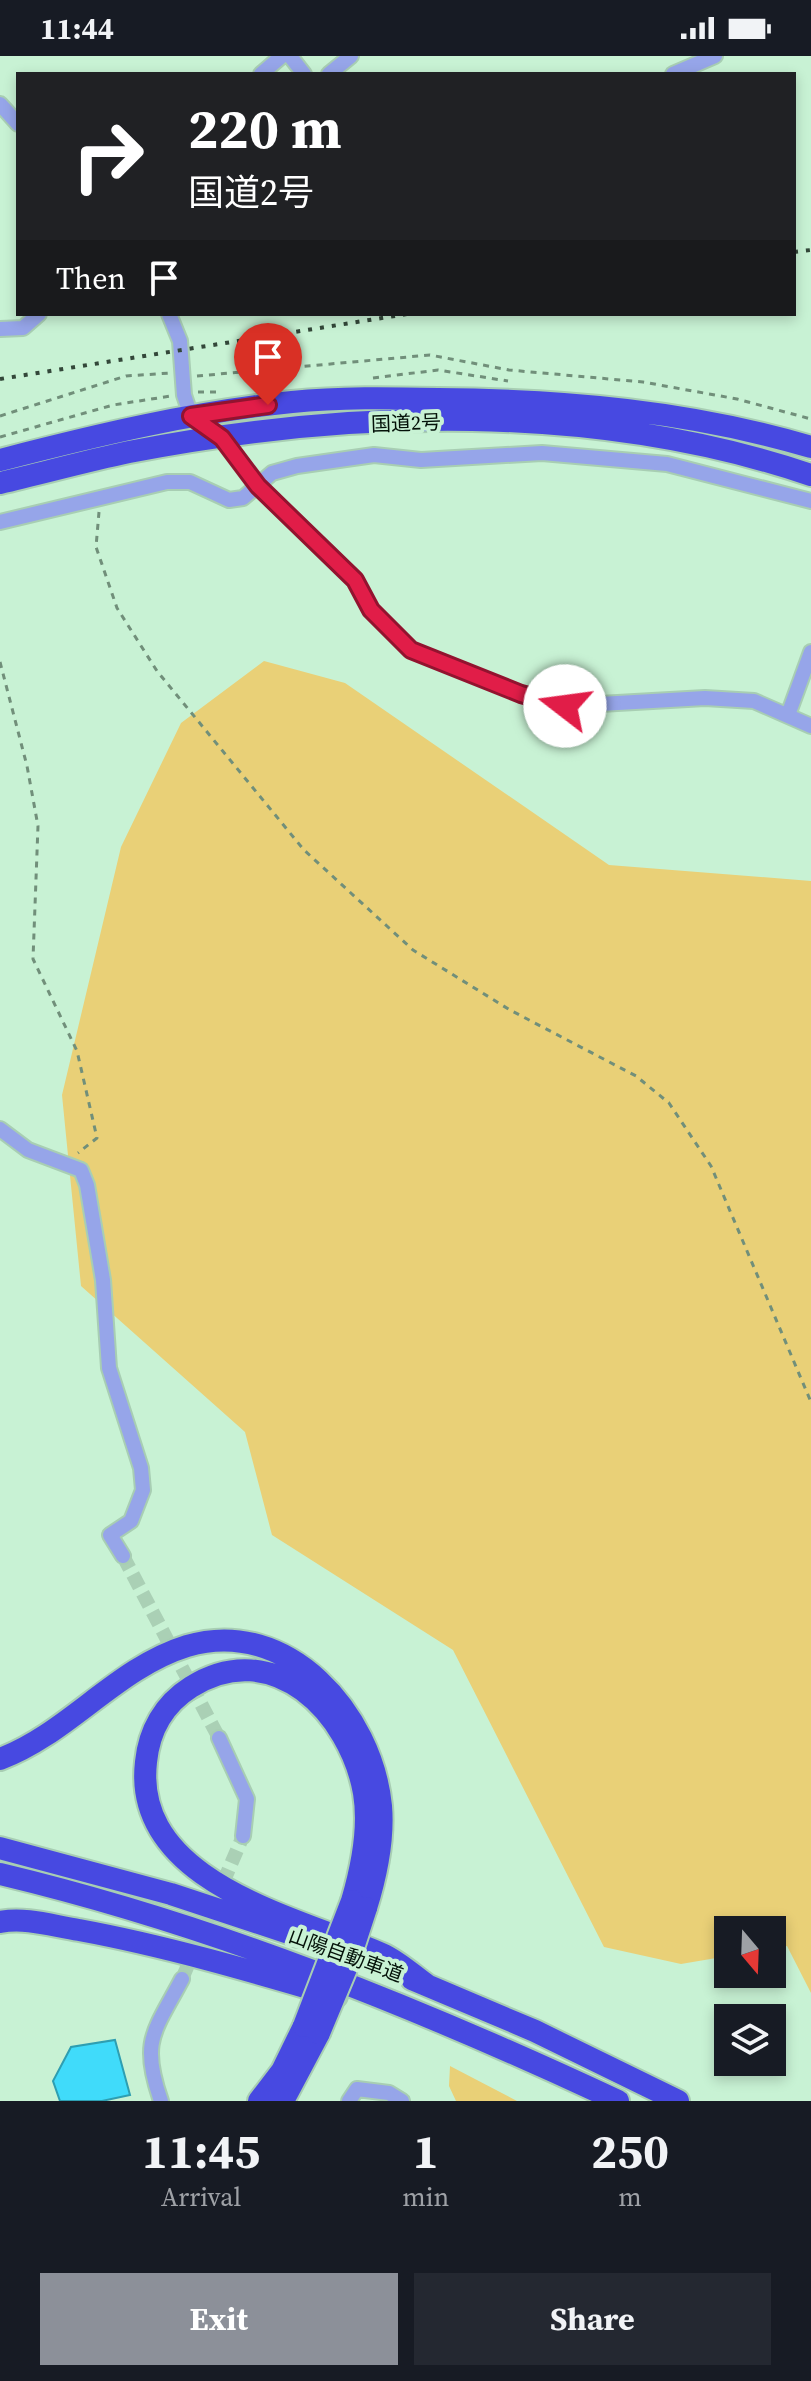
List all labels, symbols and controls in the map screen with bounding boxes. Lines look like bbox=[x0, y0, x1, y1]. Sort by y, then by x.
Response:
text: 11:44 bbox=[40, 8, 114, 49]
text: 220 m bbox=[188, 90, 342, 167]
icon: right bbox=[56, 104, 160, 208]
text: 国道2号 bbox=[188, 168, 314, 217]
icon: arrive bbox=[142, 256, 186, 300]
text: Then bbox=[56, 258, 126, 299]
pin bbox=[234, 323, 302, 405]
icon: arrive bbox=[246, 335, 290, 379]
street label: 国道2号 bbox=[371, 408, 441, 438]
position arrow bbox=[523, 664, 607, 748]
north arrow bbox=[714, 1916, 786, 1988]
map controls bbox=[714, 1916, 786, 2076]
street label: 山陽自動車道 bbox=[285, 1921, 407, 1989]
button: layers bbox=[714, 2004, 786, 2076]
text: 11:45 bbox=[142, 2118, 260, 2184]
text: 1 bbox=[413, 2118, 439, 2184]
text: 250 bbox=[591, 2118, 669, 2184]
text: Arrival bbox=[161, 2179, 241, 2215]
text: min bbox=[402, 2179, 449, 2215]
text: m bbox=[618, 2179, 642, 2215]
button: Exit bbox=[40, 2273, 398, 2365]
button: Share bbox=[414, 2273, 771, 2365]

